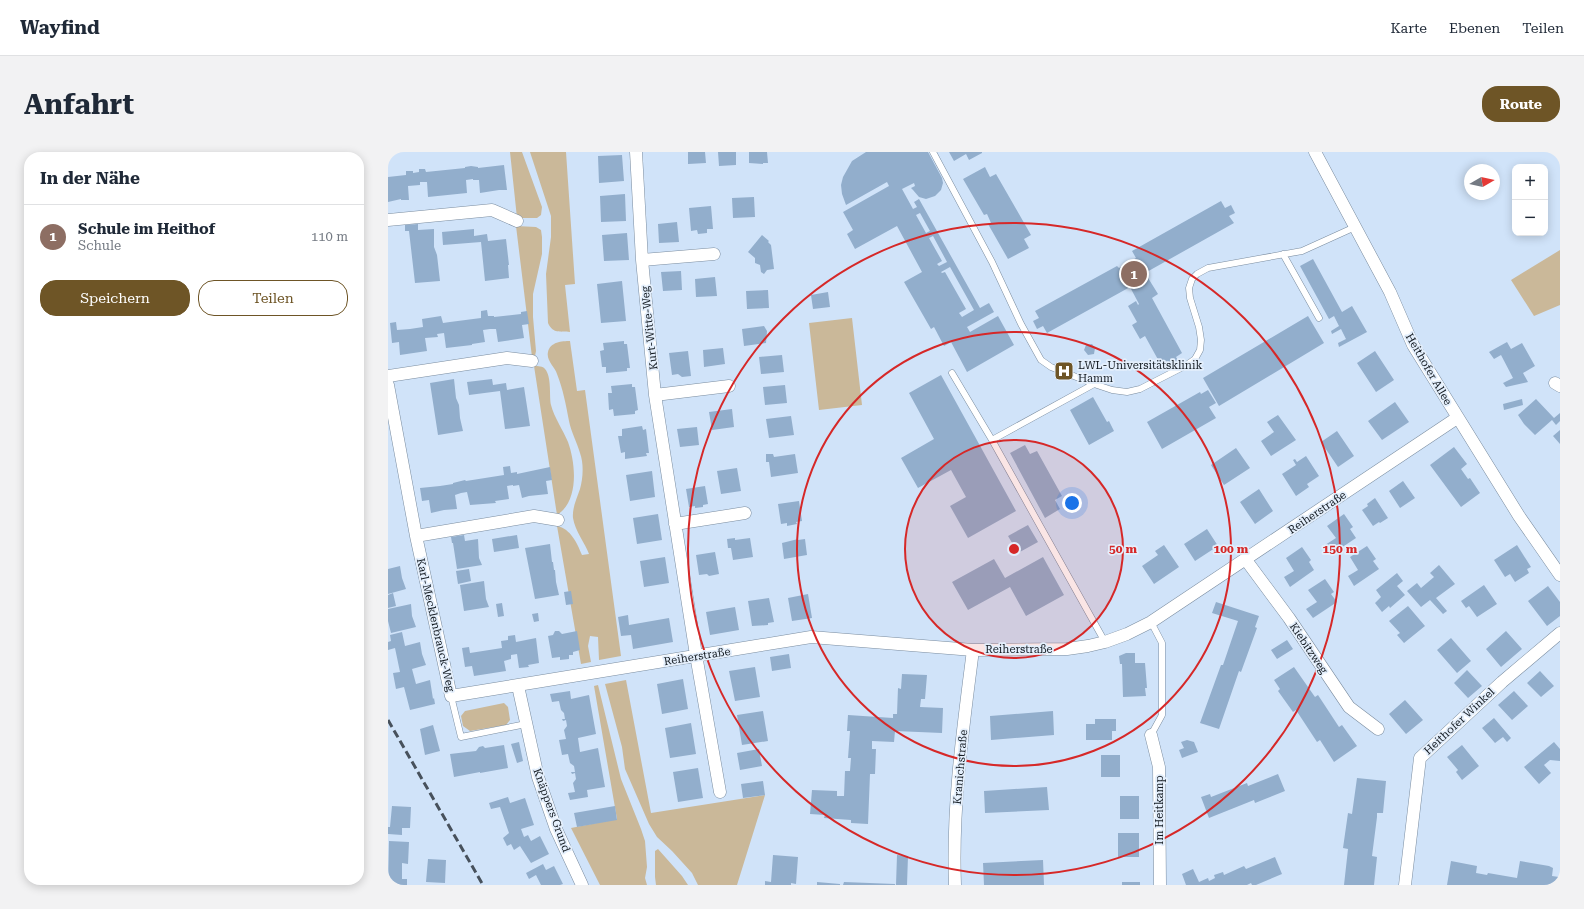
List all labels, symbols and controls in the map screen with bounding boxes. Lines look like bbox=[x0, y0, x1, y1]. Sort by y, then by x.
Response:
text: Wayfind bbox=[20, 16, 100, 39]
text: Karte bbox=[1391, 20, 1427, 36]
text: Ebenen bbox=[1449, 20, 1500, 36]
text: Teilen bbox=[1522, 20, 1564, 36]
button: Route bbox=[1482, 86, 1560, 122]
text: Anfahrt bbox=[24, 88, 134, 121]
north arrow bbox=[1464, 164, 1500, 200]
map controls bbox=[1512, 164, 1548, 236]
button: + bbox=[1512, 164, 1548, 200]
text: In der Nähe bbox=[40, 168, 140, 188]
button: − bbox=[1512, 200, 1548, 236]
text: Schule im Heithof bbox=[78, 220, 215, 238]
text: 1 bbox=[49, 229, 57, 244]
text: 110 m bbox=[311, 229, 348, 244]
text: Schule bbox=[78, 238, 121, 253]
pin: 1 bbox=[1121, 259, 1147, 289]
button: Speichern bbox=[40, 280, 190, 316]
button: Teilen bbox=[198, 280, 348, 316]
street label: Kurt-Witte-Weg bbox=[639, 285, 660, 371]
street label: Heithofer Allee bbox=[1403, 331, 1454, 407]
place label: LWL-Universitätsklinik Hamm bbox=[1078, 359, 1202, 385]
hospital icon: LWL-Universitätsklinik Hamm bbox=[1053, 360, 1075, 382]
street label: Reiherstraße bbox=[1286, 488, 1349, 537]
your location bbox=[1062, 493, 1082, 513]
centre of rings bbox=[1007, 542, 1021, 556]
text: 50 m bbox=[1109, 542, 1137, 556]
text: 100 m bbox=[1214, 542, 1249, 556]
text: 150 m bbox=[1323, 542, 1358, 556]
street label: Karl-Mecklenbrauck-Weg bbox=[414, 557, 457, 694]
street label: Kiebitzweg bbox=[1287, 620, 1331, 677]
street label: Reiherstraße bbox=[985, 643, 1053, 656]
street label: Reiherstraße bbox=[663, 645, 731, 668]
street label: Heithofer Winkel bbox=[1421, 685, 1498, 757]
street label: Kranichstraße bbox=[951, 729, 970, 805]
street label: Knäppers Grund bbox=[530, 767, 573, 854]
street label: Im Heitkamp bbox=[1153, 775, 1166, 845]

